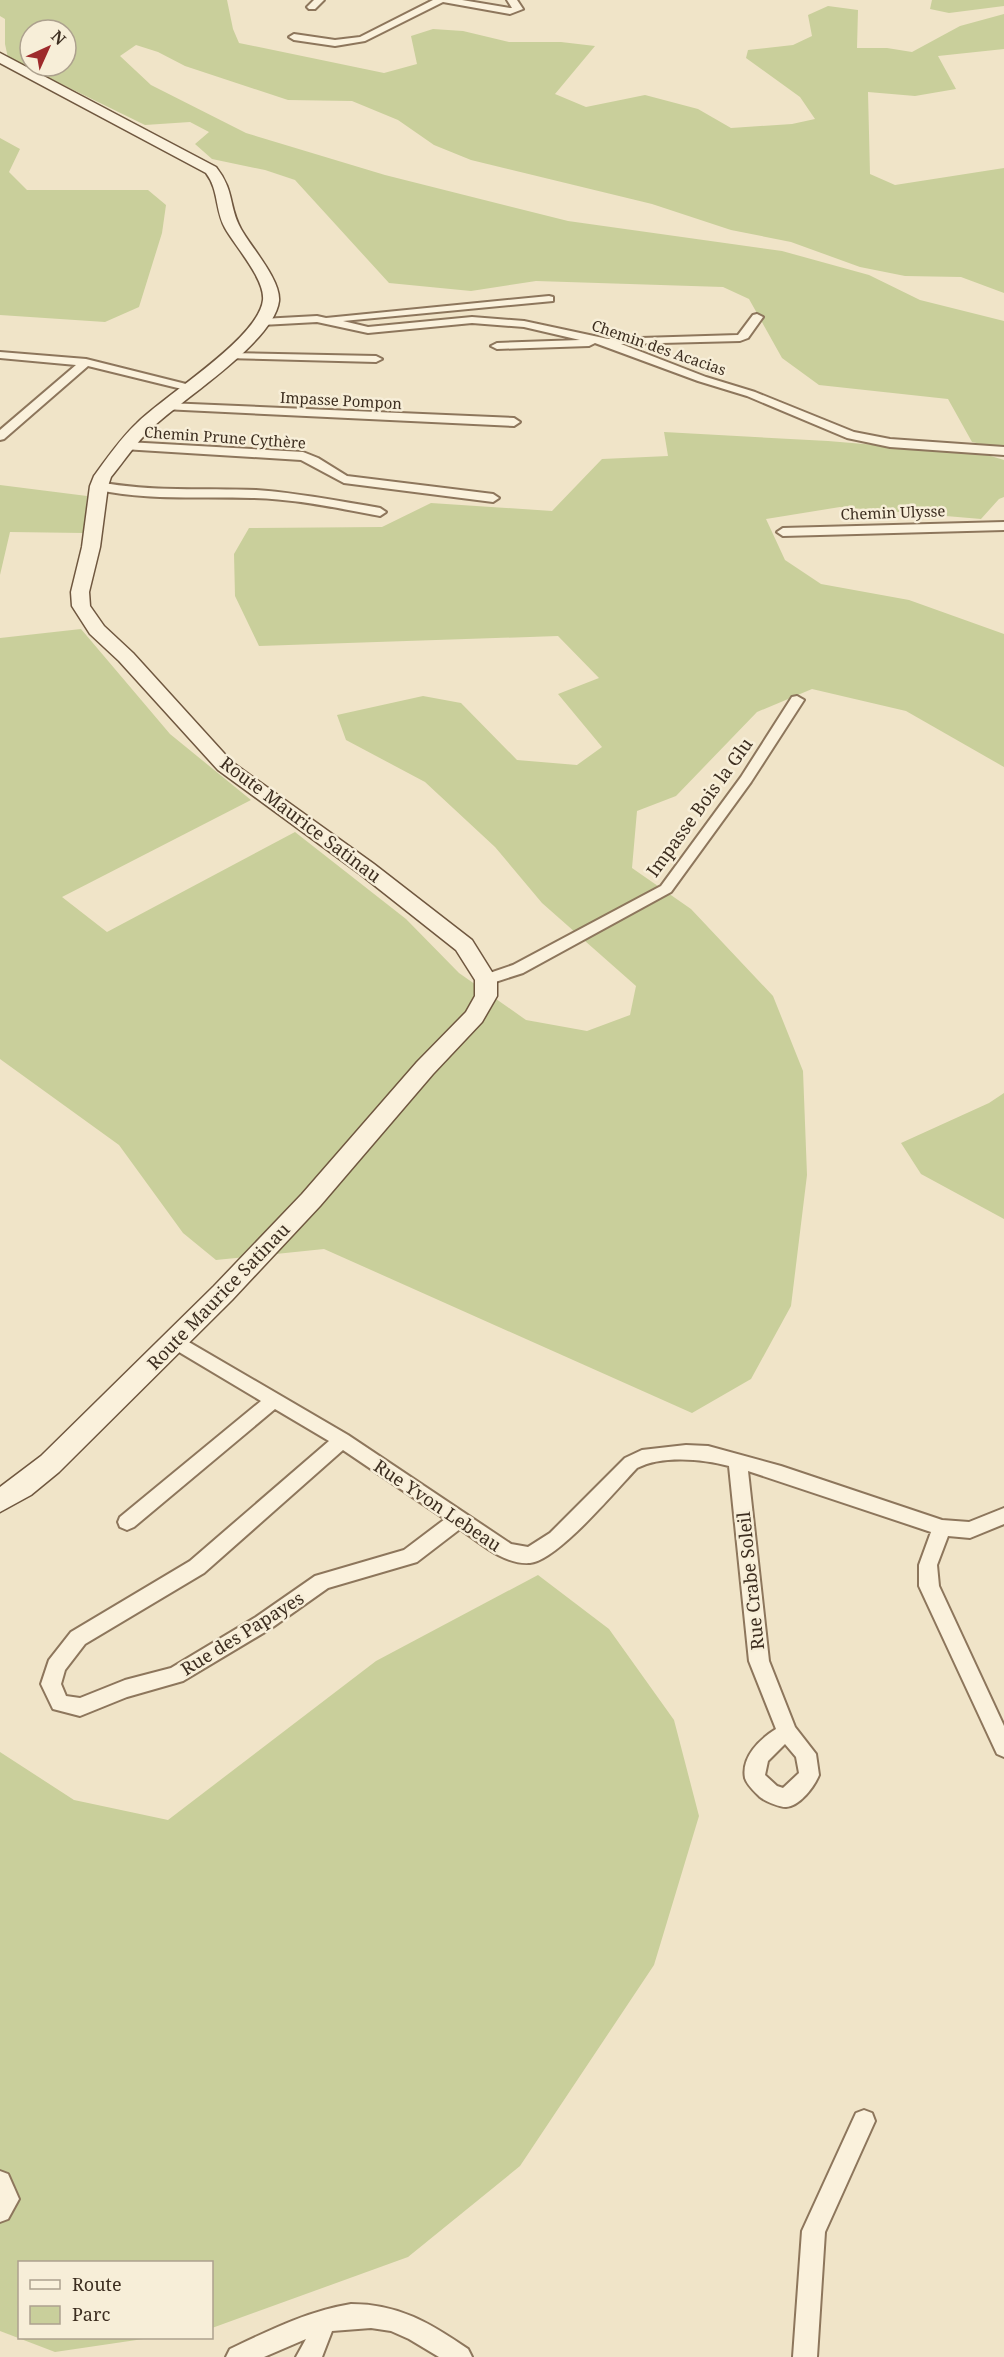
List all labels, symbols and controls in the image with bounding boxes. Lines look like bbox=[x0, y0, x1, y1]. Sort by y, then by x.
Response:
north arrow bbox=[18, 18, 78, 78]
text: N bbox=[46, 25, 71, 50]
street label: Chemin des Acacias bbox=[589, 315, 729, 379]
street label: Impasse Pompon bbox=[279, 387, 403, 413]
street label: Chemin Prune Cythère bbox=[143, 421, 307, 453]
street label: Chemin Ulysse bbox=[840, 500, 946, 524]
street label: Impasse Bois la Glu bbox=[640, 732, 758, 881]
street label: Route Maurice Satinau bbox=[216, 751, 387, 888]
street label: Route Maurice Satinau bbox=[142, 1217, 295, 1375]
street label: Rue Yvon Lebeau bbox=[370, 1453, 507, 1557]
street label: Rue Crabe Soleil bbox=[731, 1510, 769, 1651]
street label: Rue des Papayes bbox=[176, 1586, 308, 1680]
legend bbox=[18, 2261, 213, 2339]
text: Route bbox=[72, 2272, 122, 2296]
text: Parc bbox=[72, 2302, 110, 2326]

